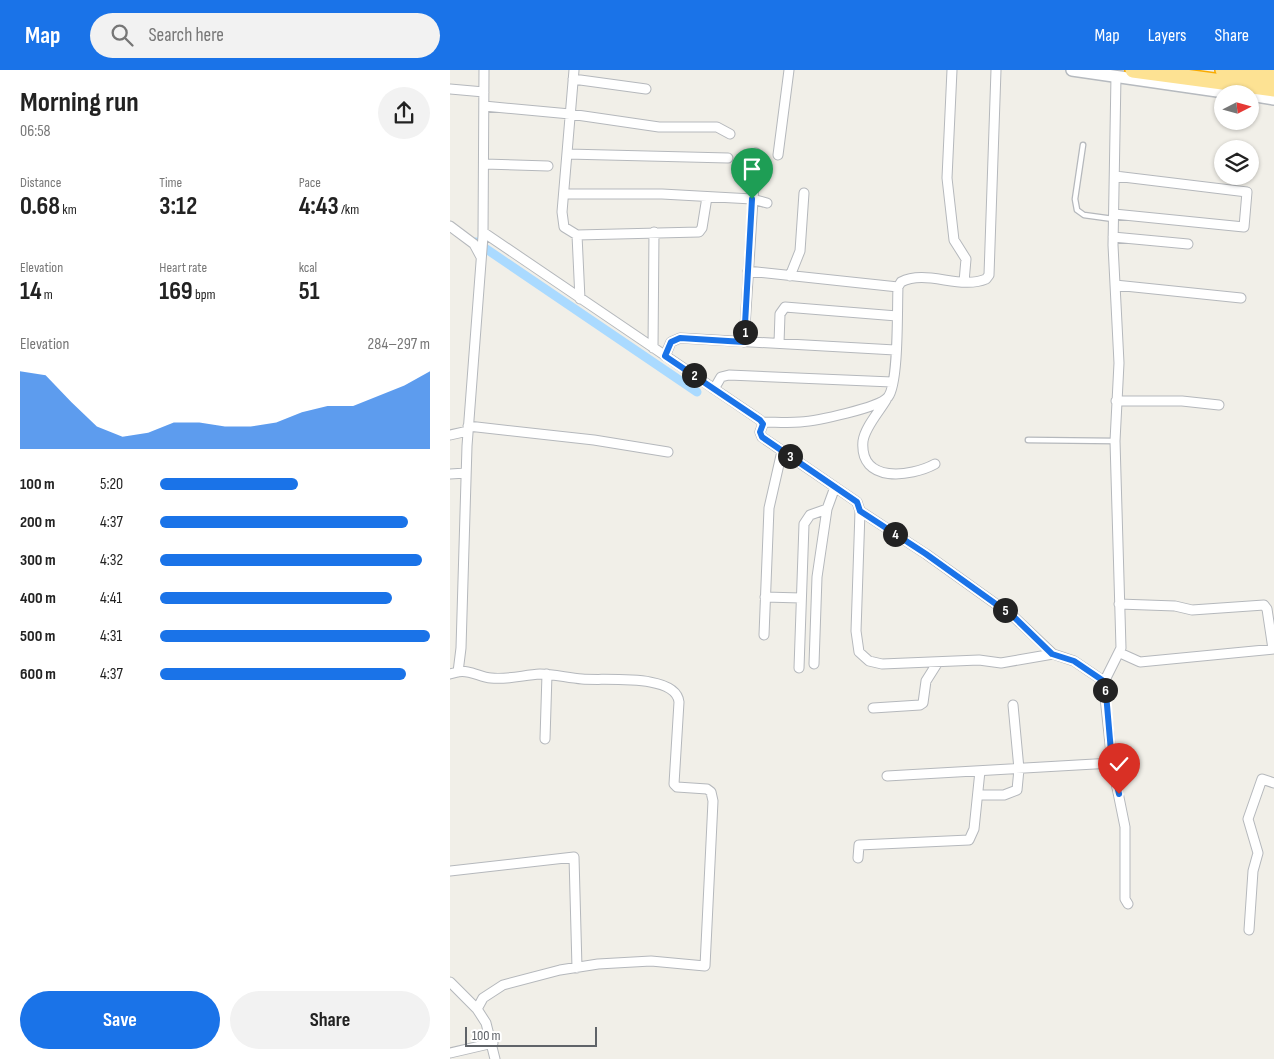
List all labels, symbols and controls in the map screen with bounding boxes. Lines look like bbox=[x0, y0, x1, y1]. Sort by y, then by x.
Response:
search box bbox=[90, 13, 440, 58]
text: Map bbox=[25, 21, 60, 50]
icon: search bbox=[108, 21, 136, 49]
text: Search here bbox=[148, 24, 224, 47]
text: Map bbox=[1095, 25, 1120, 46]
text: Layers bbox=[1148, 25, 1187, 46]
text: Share bbox=[1215, 25, 1249, 46]
north arrow bbox=[1214, 85, 1259, 130]
map controls bbox=[1214, 85, 1259, 185]
text: Morning run bbox=[20, 86, 139, 119]
button: share bbox=[378, 87, 430, 139]
text: 06:58 bbox=[20, 122, 51, 141]
button: layers bbox=[1214, 140, 1259, 185]
pin bbox=[731, 148, 773, 199]
icon: arrive bbox=[738, 155, 766, 183]
text: Distance bbox=[20, 174, 61, 191]
text: Time bbox=[159, 174, 182, 191]
text: Pace bbox=[299, 174, 321, 191]
text: 0.68 bbox=[20, 191, 60, 222]
text: 3:12 bbox=[159, 191, 197, 222]
text: 4:43 bbox=[299, 191, 339, 222]
text: km bbox=[60, 201, 77, 218]
text: /km bbox=[339, 201, 359, 218]
text: Elevation bbox=[20, 259, 63, 276]
text: Heart rate bbox=[159, 259, 207, 276]
text: kcal bbox=[299, 259, 317, 276]
text: 14 bbox=[20, 276, 42, 307]
text: 169 bbox=[159, 276, 193, 307]
text: 51 bbox=[299, 276, 319, 307]
text: m bbox=[42, 286, 53, 303]
text: bpm bbox=[193, 286, 216, 303]
pin: 1 bbox=[732, 320, 758, 344]
text: 1 bbox=[743, 324, 748, 341]
text: Elevation bbox=[20, 335, 69, 354]
text: 284–297 m bbox=[368, 335, 430, 354]
pin: 2 bbox=[682, 362, 706, 388]
text: 2 bbox=[691, 367, 698, 384]
pin: 3 bbox=[778, 444, 802, 468]
text: 3 bbox=[787, 448, 794, 465]
text: 100 m bbox=[20, 475, 55, 494]
text: 5:20 bbox=[100, 475, 123, 494]
text: 200 m bbox=[20, 513, 55, 532]
text: 4:37 bbox=[100, 513, 123, 532]
pin: 4 bbox=[882, 522, 908, 546]
text: 4 bbox=[892, 526, 899, 543]
text: 300 m bbox=[20, 551, 56, 570]
text: 4:32 bbox=[100, 551, 123, 570]
text: 400 m bbox=[20, 589, 56, 608]
text: 4:41 bbox=[100, 589, 122, 608]
pin: 5 bbox=[992, 598, 1018, 622]
text: 5 bbox=[1002, 602, 1009, 619]
text: 500 m bbox=[20, 627, 55, 646]
text: 4:31 bbox=[100, 627, 122, 646]
text: 600 m bbox=[20, 665, 56, 684]
text: 4:37 bbox=[100, 665, 123, 684]
pin: 6 bbox=[1092, 678, 1118, 702]
text: 6 bbox=[1102, 682, 1109, 699]
pin bbox=[1098, 743, 1140, 794]
icon: check bbox=[1105, 750, 1133, 778]
button: Save bbox=[20, 991, 220, 1049]
button: Share bbox=[230, 991, 430, 1049]
scale bar bbox=[465, 1024, 598, 1047]
text: 100 m bbox=[472, 1027, 501, 1044]

